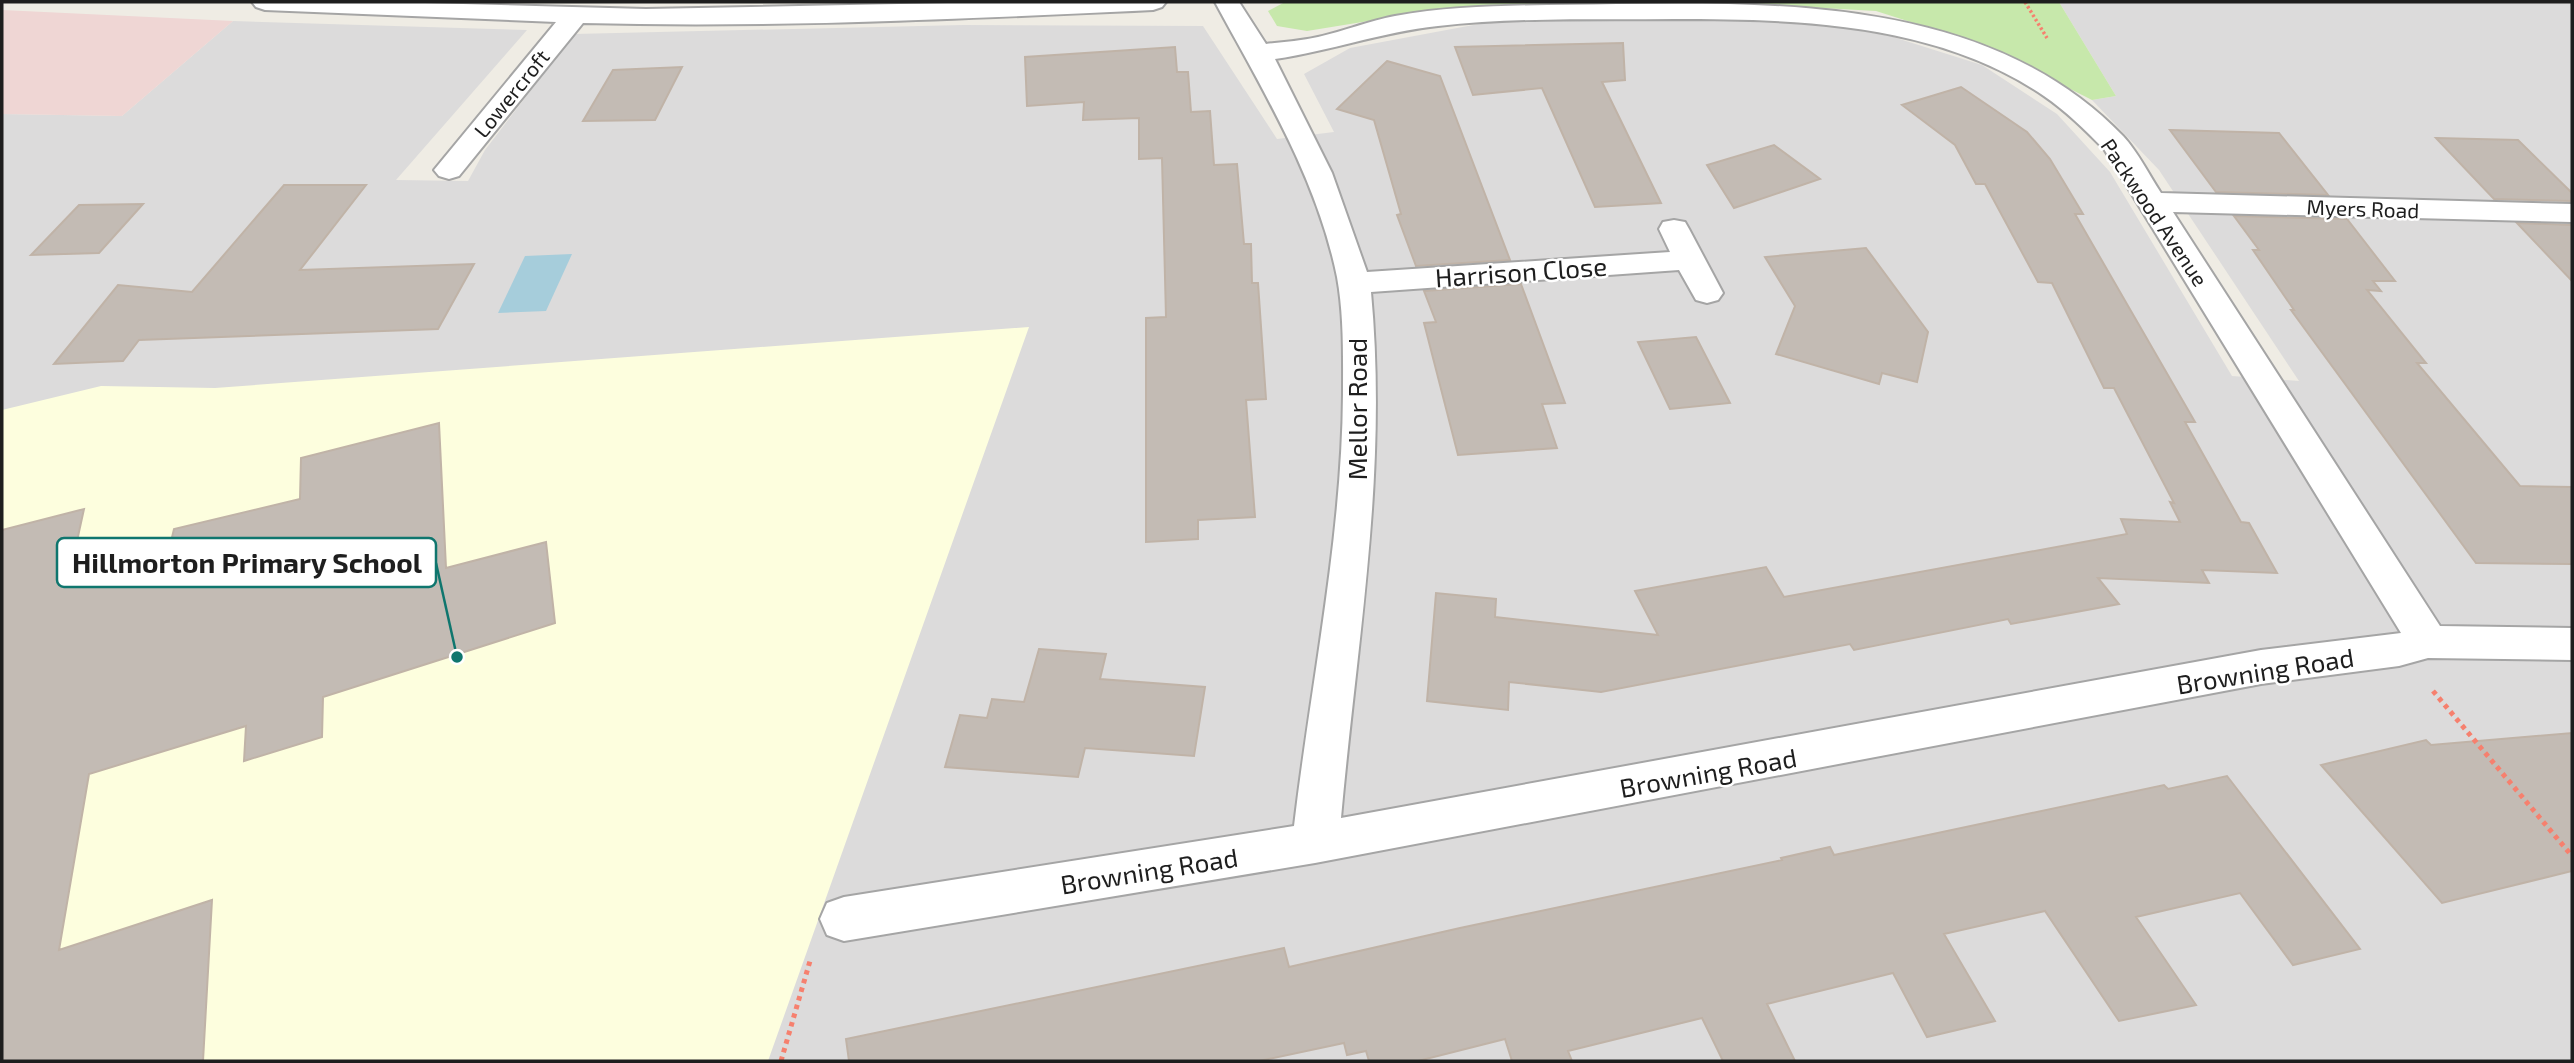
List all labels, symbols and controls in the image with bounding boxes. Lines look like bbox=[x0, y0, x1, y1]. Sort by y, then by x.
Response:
street label: Lowercroft bbox=[468, 44, 554, 142]
street label: Packwood Avenue bbox=[2096, 134, 2214, 290]
street label: Myers Road bbox=[2306, 194, 2420, 222]
street label: Harrison Close bbox=[1434, 250, 1608, 292]
street label: Mellor Road bbox=[1341, 338, 1372, 480]
callout: Hillmorton Primary School bbox=[57, 538, 436, 587]
text: Hillmorton Primary School bbox=[72, 545, 423, 579]
street label: Browning Road bbox=[2174, 641, 2356, 699]
street label: Browning Road bbox=[1617, 741, 1799, 803]
street label: Browning Road bbox=[1058, 841, 1240, 899]

